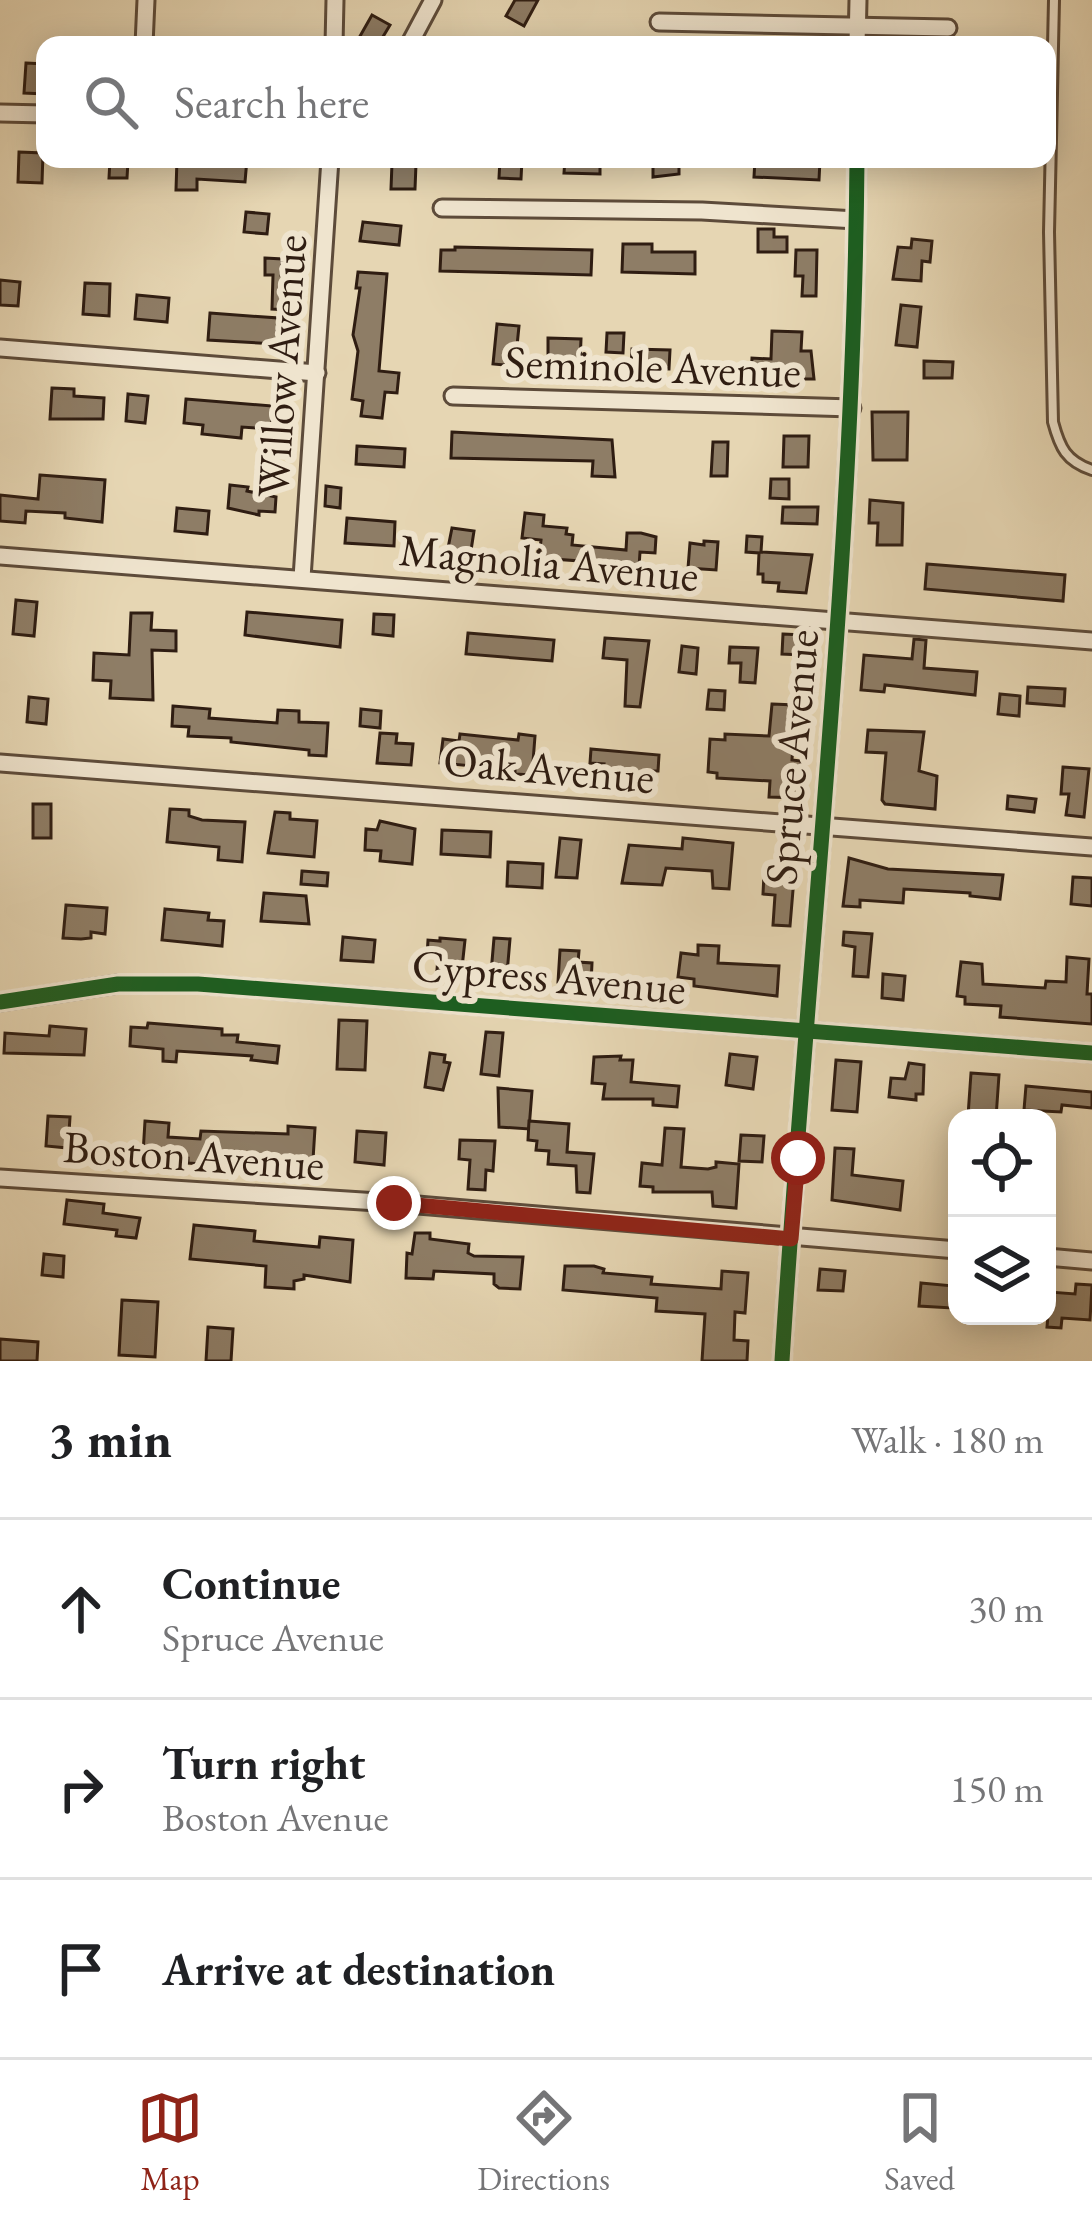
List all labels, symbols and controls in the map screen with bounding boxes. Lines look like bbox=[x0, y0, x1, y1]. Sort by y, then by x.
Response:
search box bbox=[36, 36, 1056, 168]
icon: search bbox=[78, 69, 144, 135]
text: Search here bbox=[174, 73, 369, 131]
street label: Willow Avenue bbox=[243, 233, 319, 499]
street label: Seminole Avenue bbox=[504, 332, 802, 400]
street label: Magnolia Avenue bbox=[397, 520, 701, 604]
street label: Spruce Avenue bbox=[751, 627, 831, 887]
street label: Oak Avenue bbox=[441, 730, 657, 806]
street label: Cypress Avenue bbox=[410, 935, 688, 1017]
map controls bbox=[948, 1109, 1056, 1325]
button: locate bbox=[948, 1109, 1056, 1217]
street label: Boston Avenue bbox=[62, 1117, 326, 1193]
route start bbox=[771, 1131, 825, 1185]
route end bbox=[367, 1176, 421, 1230]
button: layers bbox=[948, 1217, 1056, 1325]
text: 3 min bbox=[48, 1406, 172, 1472]
text: Walk · 180 m bbox=[851, 1414, 1044, 1465]
text: Continue bbox=[162, 1554, 340, 1612]
icon: ahead bbox=[48, 1576, 114, 1642]
text: 30 m bbox=[968, 1583, 1044, 1634]
text: Spruce Avenue bbox=[162, 1612, 384, 1663]
text: Turn right bbox=[162, 1734, 365, 1792]
icon: right bbox=[48, 1756, 114, 1822]
text: 150 m bbox=[950, 1763, 1044, 1814]
text: Boston Avenue bbox=[162, 1792, 389, 1843]
icon: arrive bbox=[48, 1936, 114, 2002]
text: Arrive at destination bbox=[162, 1940, 555, 1998]
tab: Map bbox=[137, 2085, 203, 2200]
tab: Directions bbox=[477, 2085, 610, 2200]
tab: Saved bbox=[884, 2085, 955, 2200]

